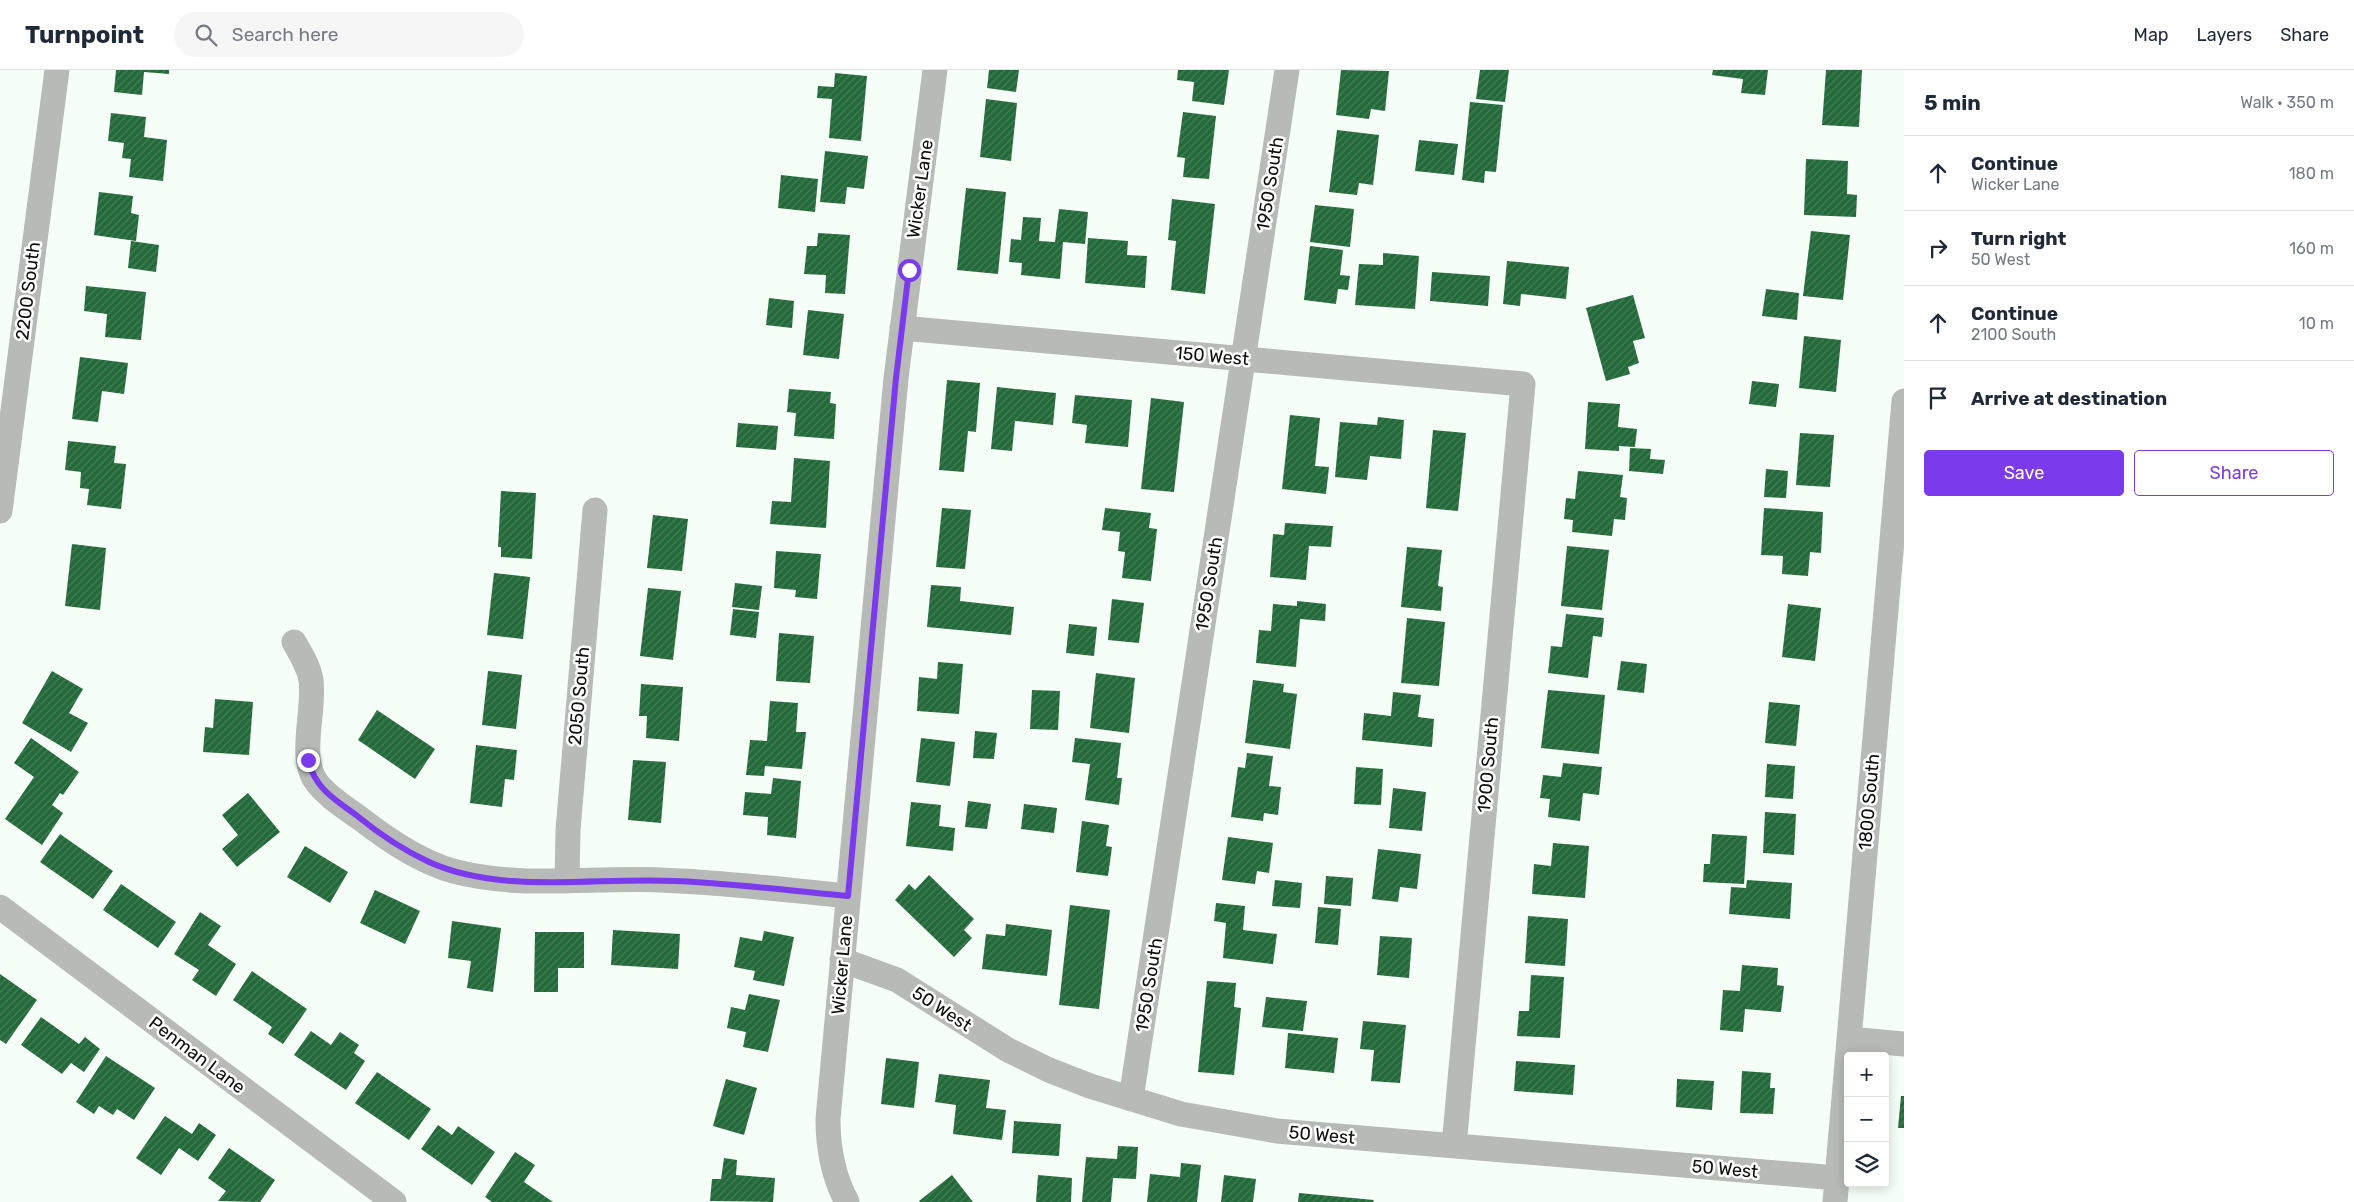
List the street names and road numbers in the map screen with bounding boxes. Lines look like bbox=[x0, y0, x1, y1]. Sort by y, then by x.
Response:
street label: 1950 South bbox=[1252, 135, 1288, 233]
street label: Wicker Lane bbox=[902, 138, 938, 240]
street label: 2200 South bbox=[11, 241, 45, 341]
street label: 150 West bbox=[1174, 342, 1250, 370]
street label: 1950 South bbox=[1191, 535, 1227, 633]
street label: 2050 South bbox=[564, 646, 594, 746]
street label: 1900 South bbox=[1473, 716, 1503, 814]
street label: 1800 South bbox=[1854, 753, 1884, 851]
street label: Wicker Lane bbox=[827, 914, 857, 1016]
street label: 1950 South bbox=[1131, 936, 1167, 1034]
street label: 50 West bbox=[908, 982, 976, 1036]
street label: Penman Lane bbox=[145, 1012, 249, 1098]
street label: 50 West bbox=[1288, 1121, 1356, 1149]
street label: 50 West bbox=[1691, 1155, 1759, 1183]

